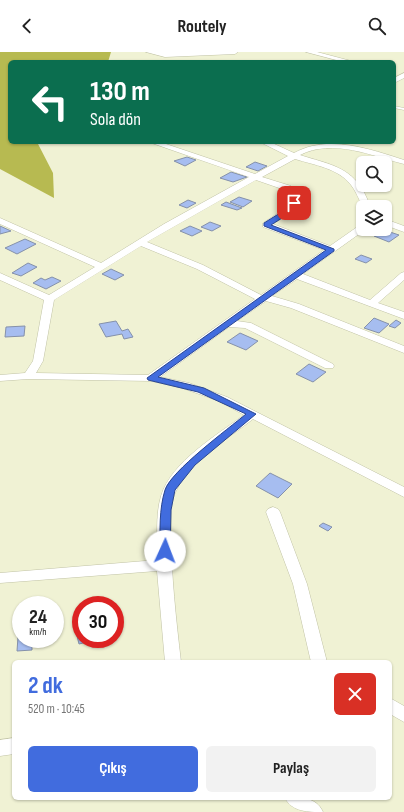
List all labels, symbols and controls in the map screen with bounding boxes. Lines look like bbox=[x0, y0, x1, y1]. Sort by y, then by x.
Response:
icon: back bbox=[16, 15, 38, 37]
icon: search bbox=[366, 15, 388, 37]
text: Routely bbox=[177, 16, 227, 37]
text: 130 m bbox=[90, 75, 150, 108]
icon: left bbox=[24, 76, 76, 128]
text: Sola dön bbox=[90, 109, 141, 130]
map controls bbox=[356, 156, 392, 236]
button: search bbox=[356, 156, 392, 192]
pin bbox=[277, 186, 311, 220]
icon: arrive bbox=[283, 192, 305, 214]
button: layers bbox=[356, 200, 392, 236]
position arrow bbox=[144, 530, 186, 572]
speed limit sign: 30 bbox=[72, 596, 124, 648]
text: 24 bbox=[29, 605, 47, 629]
text: km/h bbox=[29, 626, 47, 638]
text: 2 dk bbox=[28, 671, 63, 700]
button: close bbox=[334, 673, 376, 715]
text: 520 m · 10:45 bbox=[28, 701, 85, 717]
button: Çıkış bbox=[28, 746, 198, 792]
button: Paylaş bbox=[206, 746, 376, 792]

